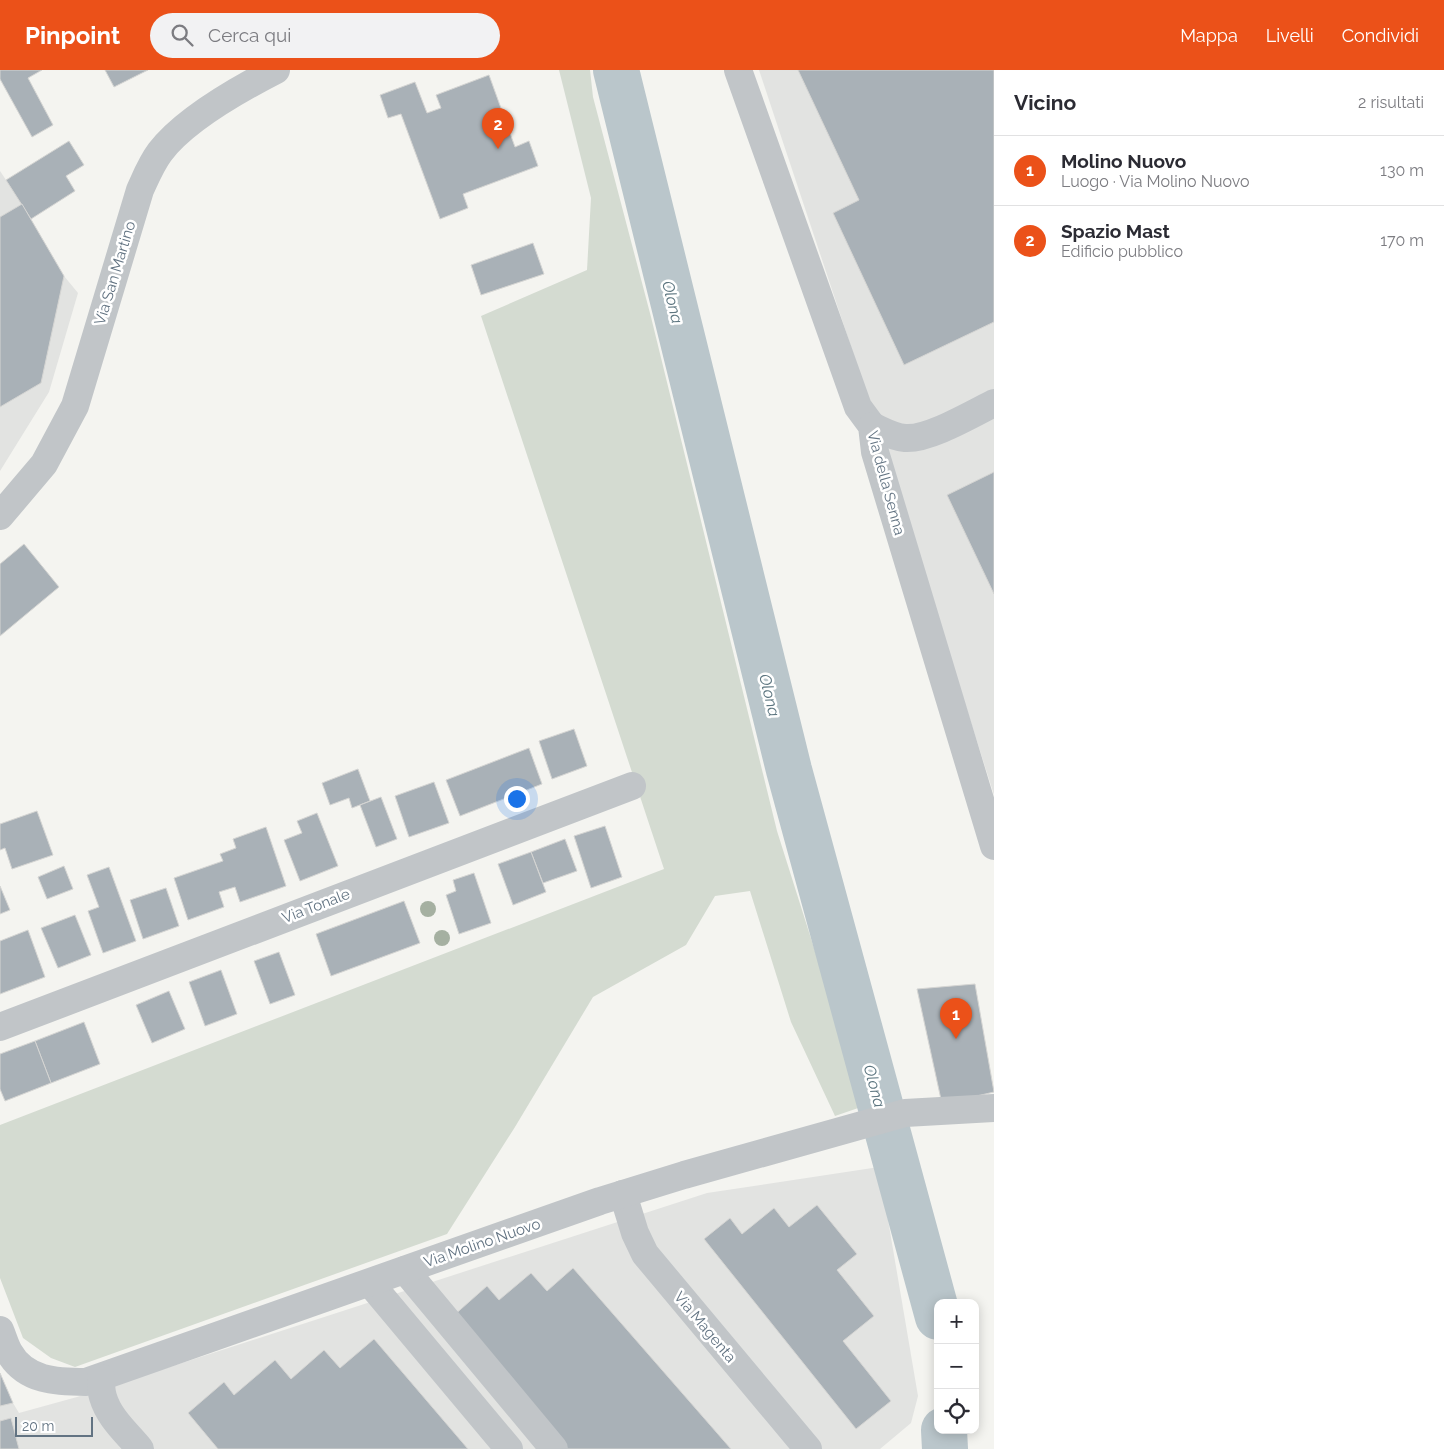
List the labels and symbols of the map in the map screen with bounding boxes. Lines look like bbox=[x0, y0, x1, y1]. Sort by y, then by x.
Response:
pin: 2 bbox=[482, 108, 514, 149]
street label: Via San Martino bbox=[91, 219, 139, 327]
water label: Olona bbox=[658, 279, 687, 326]
street label: Via della Senna bbox=[863, 429, 909, 537]
water label: Olona bbox=[755, 672, 784, 719]
your location bbox=[504, 786, 530, 812]
street label: Via Tonale bbox=[280, 885, 353, 927]
pin: 1 bbox=[940, 998, 972, 1039]
water label: Olona bbox=[860, 1063, 889, 1110]
street label: Via Molino Nuovo bbox=[421, 1215, 543, 1271]
street label: Via Magenta bbox=[670, 1288, 740, 1366]
scale bar bbox=[15, 1414, 92, 1437]

